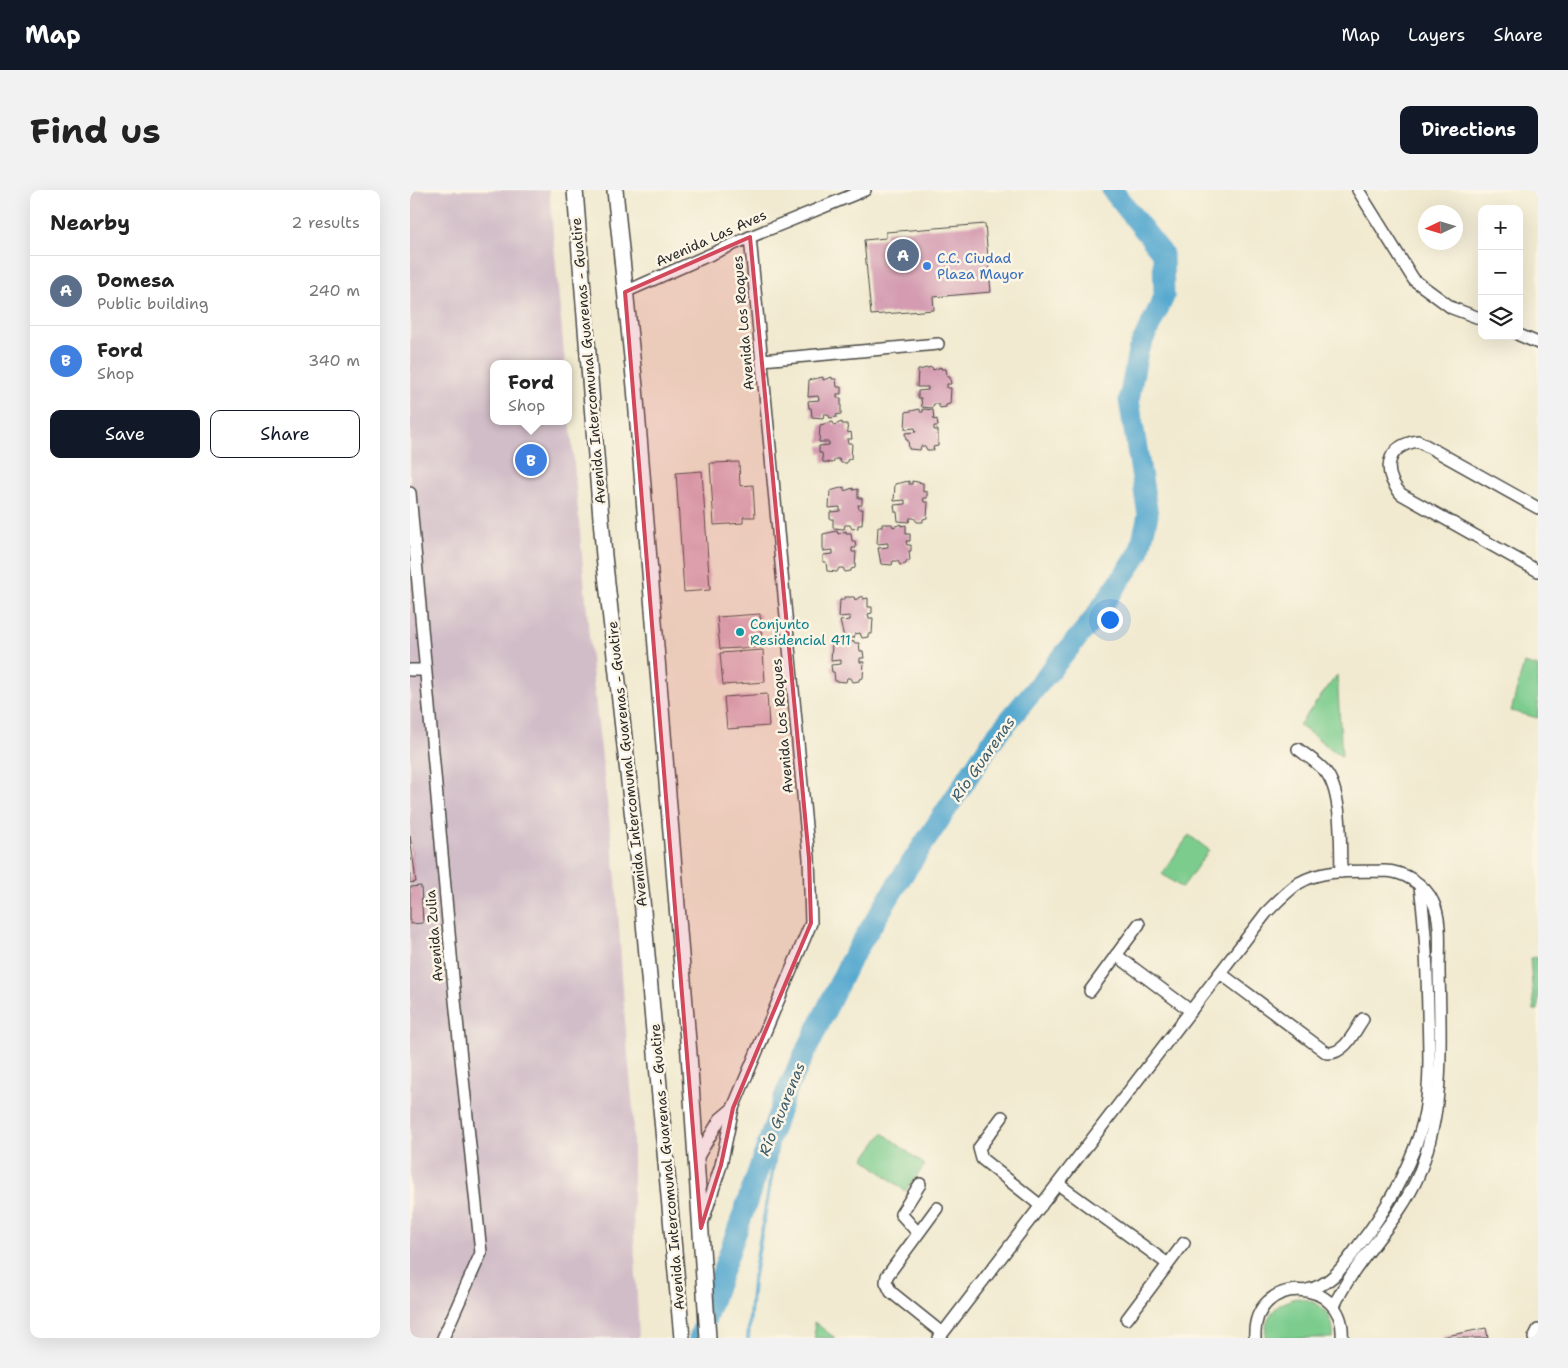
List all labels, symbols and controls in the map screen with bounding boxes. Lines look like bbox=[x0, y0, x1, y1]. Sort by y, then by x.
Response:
text: Map bbox=[25, 19, 81, 51]
text: Map bbox=[1342, 23, 1380, 47]
text: Layers bbox=[1408, 23, 1465, 47]
text: Share bbox=[1493, 23, 1543, 47]
button: Directions bbox=[1400, 106, 1538, 154]
text: Find us bbox=[30, 107, 161, 154]
street label: Avenida Las Aves bbox=[653, 205, 769, 271]
north arrow bbox=[1418, 205, 1463, 250]
map controls bbox=[1478, 205, 1523, 340]
button: + bbox=[1478, 205, 1523, 250]
text: Nearby bbox=[50, 209, 130, 237]
text: 2 results bbox=[291, 212, 360, 233]
street label: Avenida Intercomunal Guarenas - Guatire bbox=[566, 217, 609, 505]
pin: A bbox=[887, 236, 919, 274]
place label: C.C. Ciudad Plaza Mayor bbox=[937, 249, 1025, 283]
button: − bbox=[1478, 250, 1523, 295]
street label: Avenida Los Roques bbox=[728, 255, 758, 391]
marker: C.C. Ciudad Plaza Mayor bbox=[921, 260, 933, 272]
text: Domesa bbox=[97, 268, 174, 293]
text: A bbox=[60, 280, 72, 301]
text: 240 m bbox=[308, 280, 360, 301]
text: Public building bbox=[97, 293, 209, 314]
button: layers bbox=[1478, 295, 1523, 340]
text: Ford bbox=[97, 338, 143, 363]
text: B bbox=[61, 350, 71, 371]
text: 340 m bbox=[308, 350, 360, 371]
popup bbox=[490, 360, 572, 425]
text: Shop bbox=[97, 363, 134, 384]
text: Ford bbox=[508, 370, 554, 395]
text: Shop bbox=[508, 395, 545, 416]
button: Save bbox=[50, 410, 200, 458]
button: Share bbox=[210, 410, 360, 458]
pin: B bbox=[515, 441, 547, 479]
your location bbox=[1097, 607, 1123, 633]
place label: Conjunto Residencial 411 bbox=[750, 615, 851, 649]
street label: Avenida Intercomunal Guarenas - Guatire bbox=[603, 620, 651, 908]
marker: Conjunto Residencial 411 bbox=[734, 626, 746, 638]
street label: Avenida Los Roques bbox=[767, 658, 797, 794]
water label: Río Guarenas bbox=[946, 713, 1020, 805]
street label: Avenida Zulia bbox=[421, 889, 447, 983]
street label: Avenida Intercomunal Guarenas - Guatire bbox=[645, 1023, 688, 1311]
water label: Río Guarenas bbox=[754, 1059, 810, 1159]

